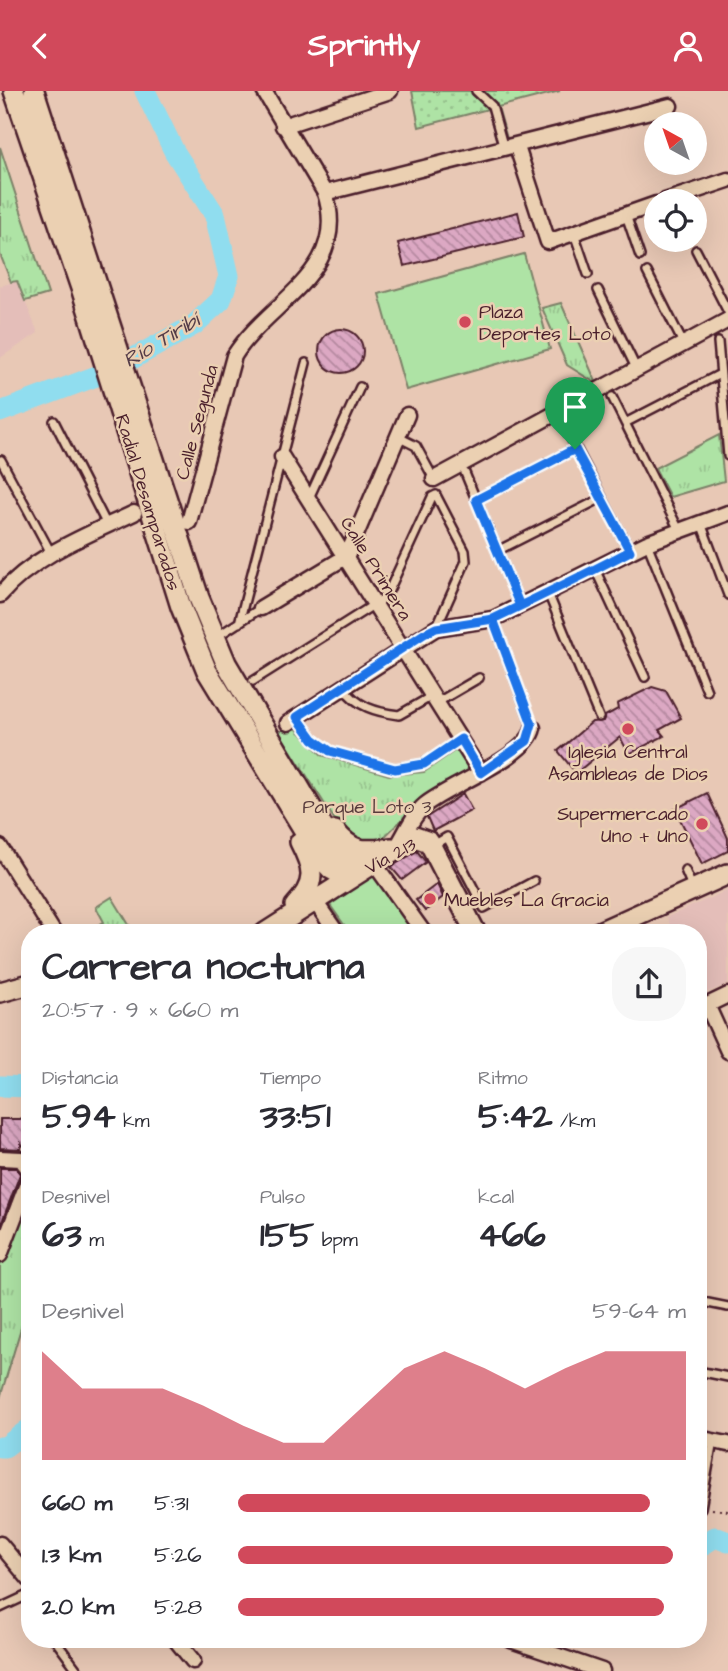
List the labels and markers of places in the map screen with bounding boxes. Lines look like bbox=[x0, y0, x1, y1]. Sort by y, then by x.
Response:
place label: Plaza Deportes Loto bbox=[479, 299, 611, 348]
marker: Plaza Deportes Loto bbox=[457, 314, 473, 330]
pin bbox=[545, 377, 605, 449]
marker: Iglesia Central Asambleas de Dios bbox=[620, 721, 636, 737]
place label: Iglesia Central Asambleas de Dios bbox=[548, 739, 708, 788]
place label: Supermercado Uno + Uno bbox=[557, 801, 688, 850]
marker: Supermercado Uno + Uno bbox=[694, 816, 710, 832]
place label: Muebles La Gracia bbox=[444, 887, 609, 914]
marker: Muebles La Gracia bbox=[422, 891, 438, 907]

